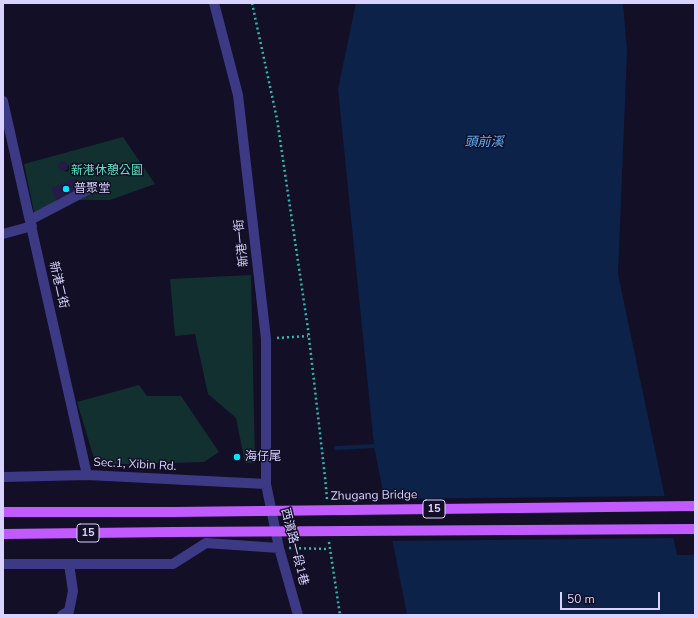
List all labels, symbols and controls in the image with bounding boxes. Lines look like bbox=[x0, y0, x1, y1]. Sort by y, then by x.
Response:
water label: 頭前溪 bbox=[465, 135, 503, 151]
park label: 新港休憩公園 bbox=[71, 164, 143, 178]
place label: 普聚堂 bbox=[74, 182, 110, 196]
marker: 普聚堂 bbox=[61, 184, 71, 194]
street label: 新港一街 bbox=[232, 218, 252, 268]
street label: 新港二街 bbox=[46, 260, 70, 310]
place label: 海仔尾 bbox=[245, 450, 281, 464]
marker: 海仔尾 bbox=[232, 452, 242, 462]
street label: Sec.1, Xibin Rd. bbox=[93, 456, 177, 474]
street label: Zhugang Bridge bbox=[331, 488, 417, 504]
road number: 15 bbox=[423, 500, 445, 518]
street label: 西濱路一段1巷 bbox=[277, 507, 311, 587]
road number: 15 bbox=[77, 524, 99, 542]
scale bar bbox=[562, 584, 662, 610]
text: 50 m bbox=[567, 591, 595, 607]

